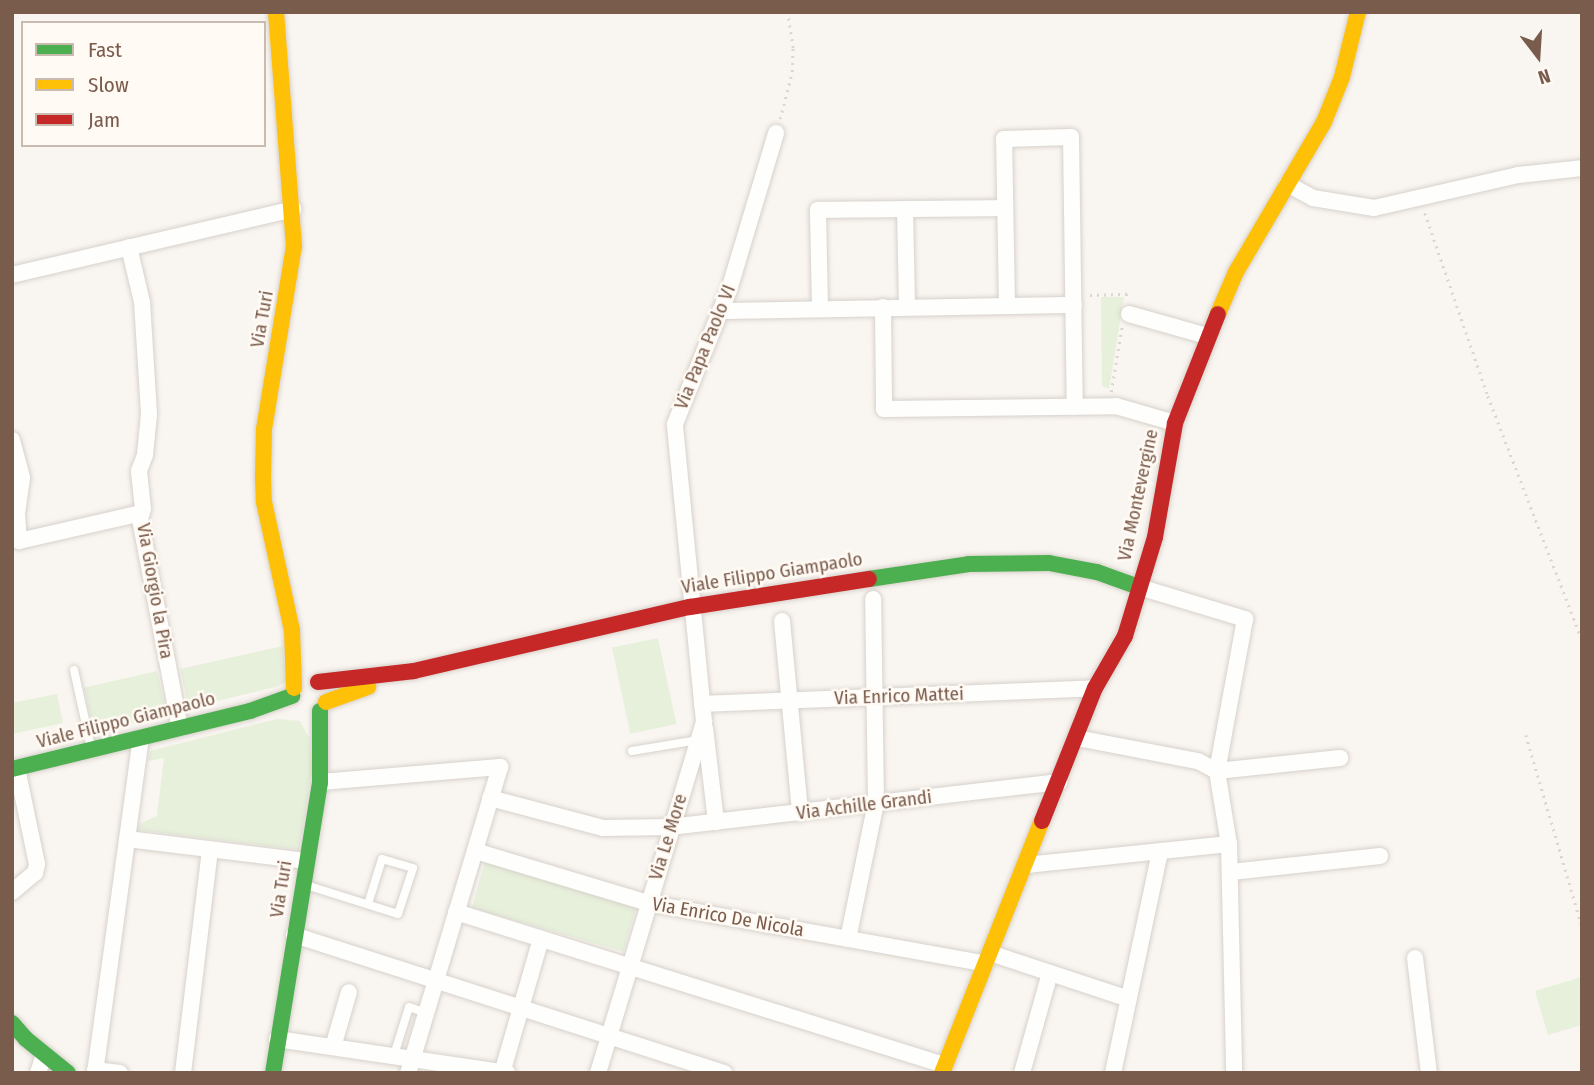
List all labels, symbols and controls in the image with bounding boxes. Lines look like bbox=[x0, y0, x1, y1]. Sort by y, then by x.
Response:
legend bbox=[21, 21, 266, 147]
north arrow bbox=[1503, 21, 1573, 91]
text: Fast bbox=[88, 37, 122, 63]
text: N bbox=[1535, 64, 1553, 89]
text: Slow bbox=[88, 72, 129, 98]
text: Jam bbox=[88, 107, 120, 133]
street label: Via Papa Paolo VI bbox=[670, 281, 740, 413]
street label: Via Turi bbox=[246, 289, 278, 349]
street label: Via Montevergine bbox=[1113, 427, 1163, 563]
street label: Via Giorgio la Pira bbox=[132, 521, 178, 661]
street label: Viale Filippo Giampaolo bbox=[680, 547, 864, 599]
street label: Via Enrico Mattei bbox=[834, 682, 964, 710]
street label: Viale Filippo Giampaolo bbox=[34, 687, 218, 753]
street label: Via Achille Grandi bbox=[795, 785, 933, 825]
street label: Via Le More bbox=[644, 791, 692, 883]
street label: Via Turi bbox=[265, 859, 297, 919]
street label: Via Enrico De Nicola bbox=[650, 892, 806, 942]

